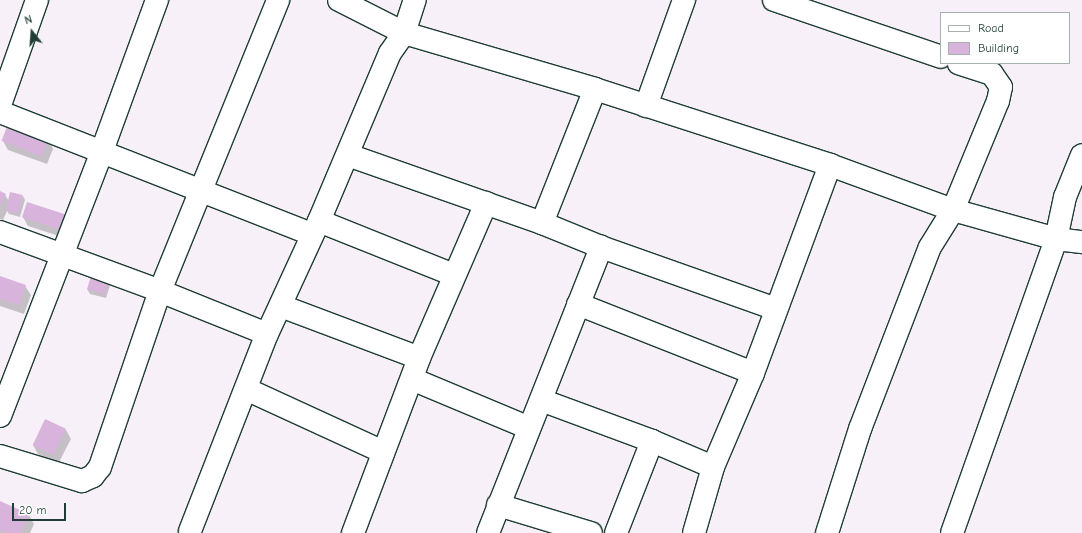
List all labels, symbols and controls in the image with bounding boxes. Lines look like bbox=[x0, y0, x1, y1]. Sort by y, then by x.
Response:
north arrow bbox=[12, 12, 52, 52]
legend bbox=[940, 12, 1070, 64]
text: N bbox=[23, 13, 34, 27]
text: Road bbox=[978, 21, 1004, 35]
text: Building bbox=[978, 41, 1019, 55]
scale bar bbox=[14, 495, 68, 521]
text: 20 m bbox=[19, 503, 47, 517]

